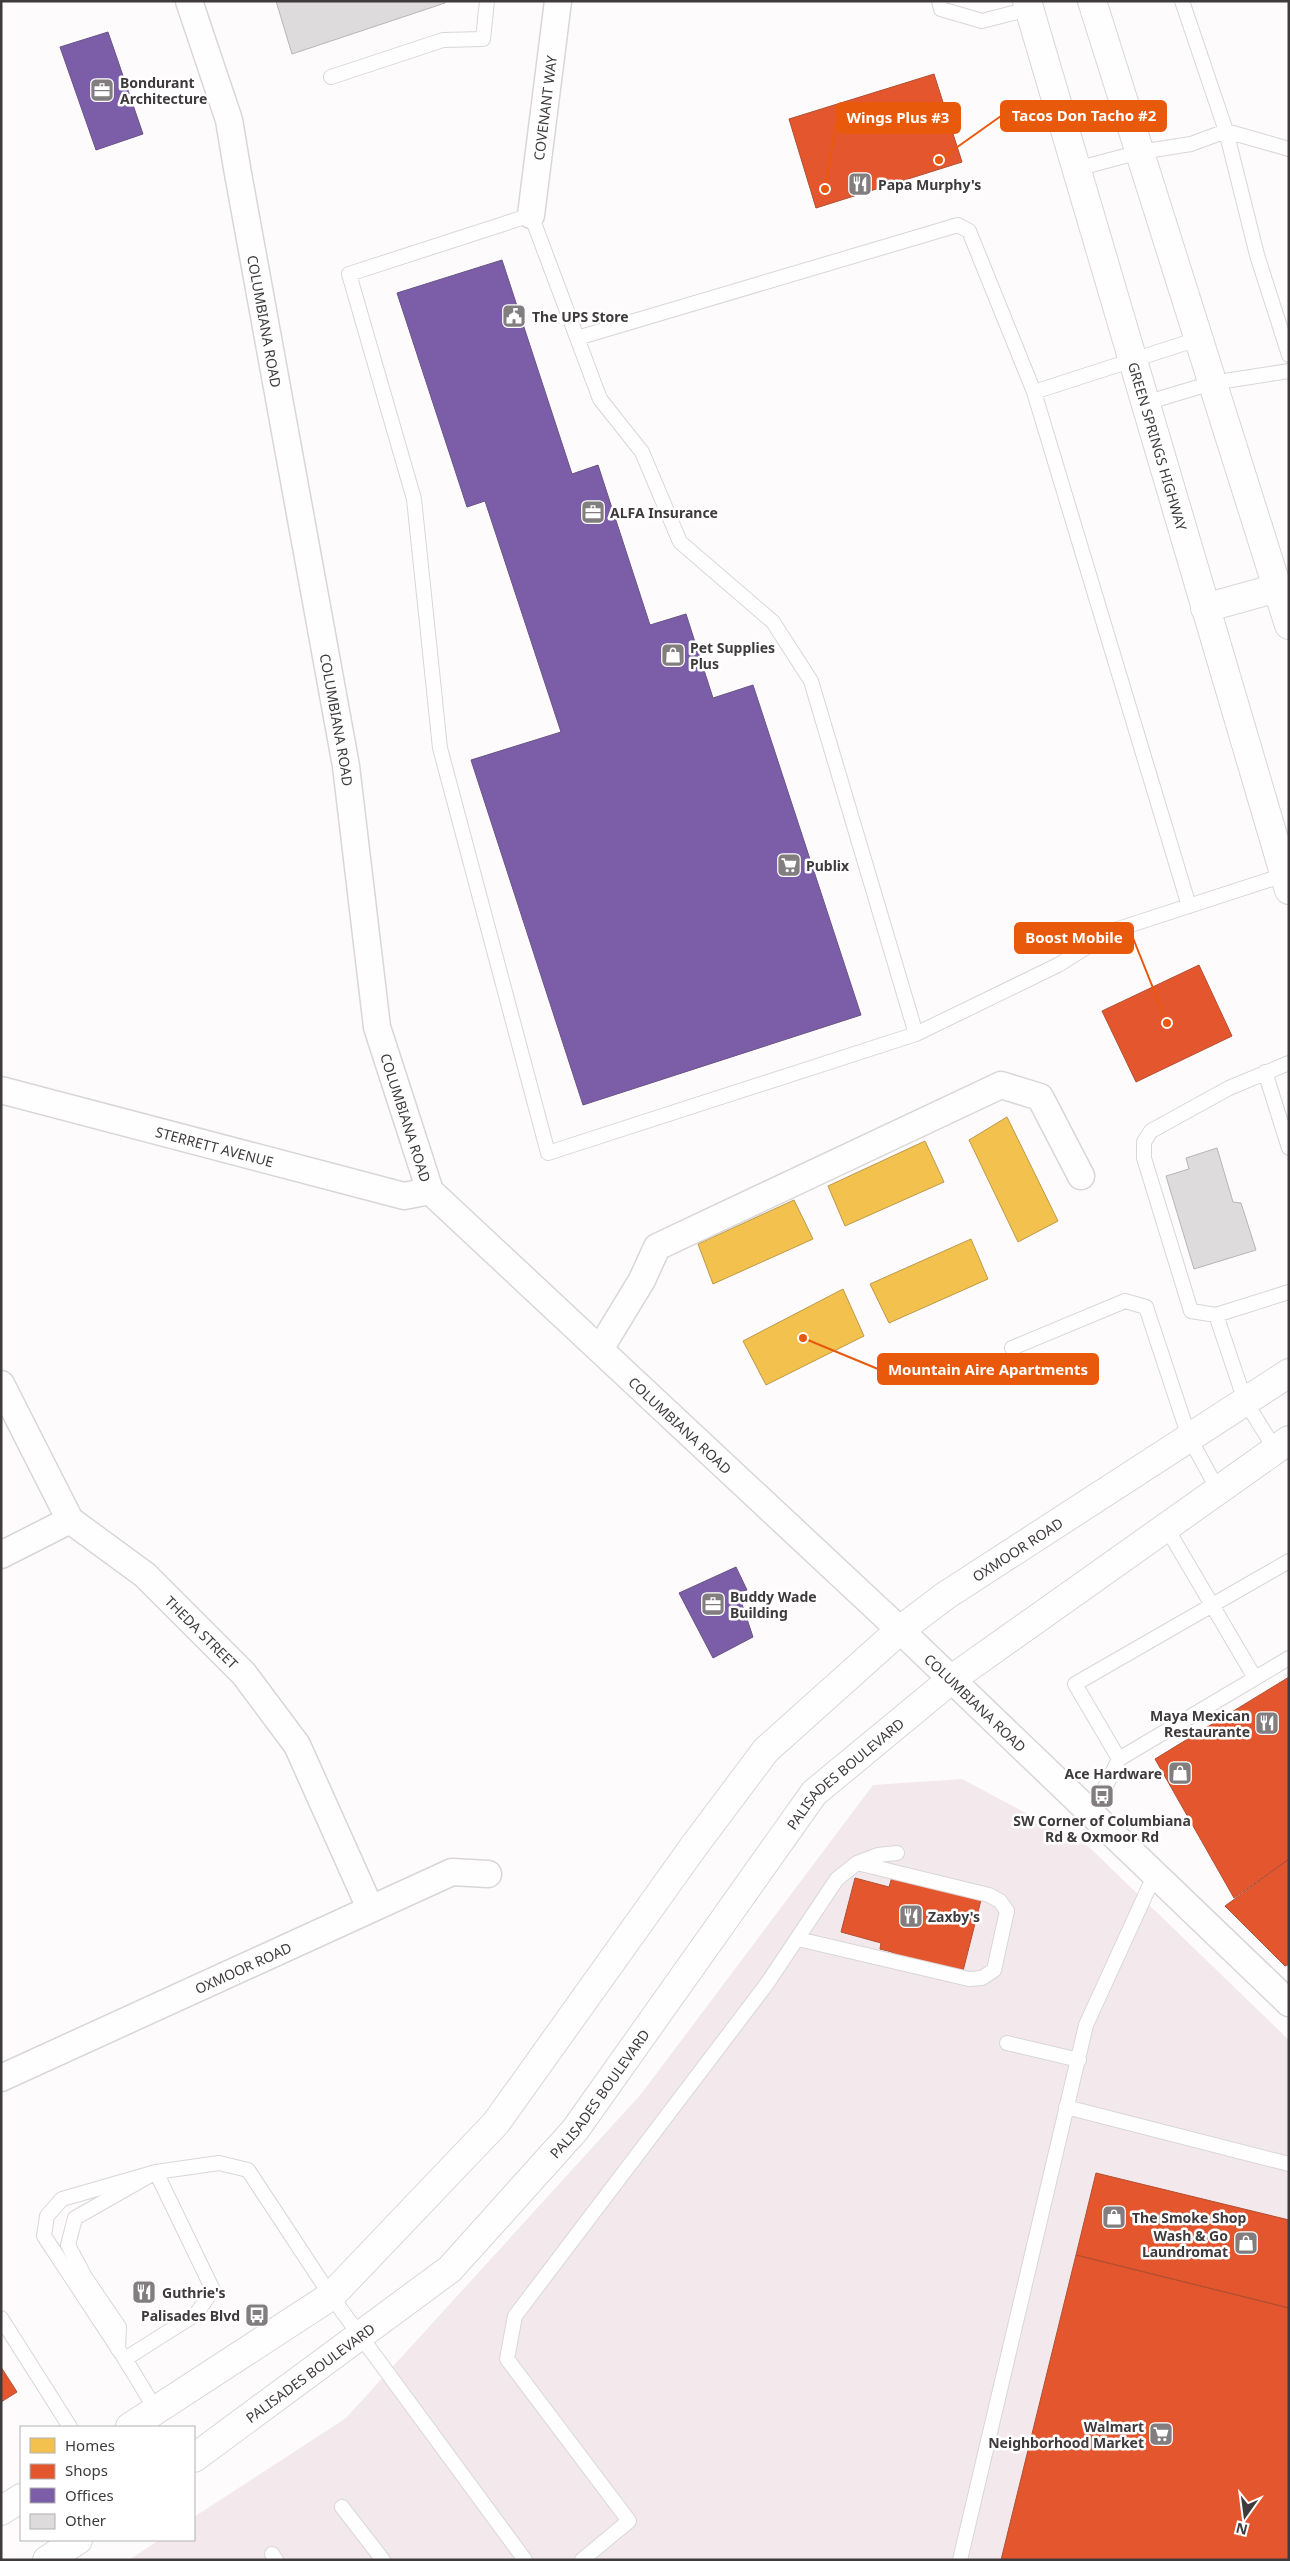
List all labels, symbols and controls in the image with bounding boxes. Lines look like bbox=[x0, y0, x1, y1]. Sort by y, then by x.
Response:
street label: COVENANT WAY bbox=[528, 54, 561, 162]
place label: Bondurant Architecture bbox=[120, 73, 207, 108]
office icon: Bondurant Architecture bbox=[89, 77, 115, 103]
callout: Tacos Don Tacho #2 bbox=[1001, 101, 1166, 131]
callout: Wings Plus #3 bbox=[837, 103, 960, 133]
text: Tacos Don Tacho #2 bbox=[1012, 105, 1157, 125]
text: Wings Plus #3 bbox=[847, 107, 949, 127]
restaurant icon: Papa Murphy's bbox=[847, 171, 873, 197]
place label: Papa Murphy's bbox=[878, 175, 981, 194]
street label: COLUMBIANA ROAD bbox=[244, 254, 286, 389]
public building icon: The UPS Store bbox=[501, 303, 527, 329]
place label: The UPS Store bbox=[532, 307, 629, 326]
street label: GREEN SPRINGS HIGHWAY bbox=[1124, 360, 1192, 533]
office icon: ALFA Insurance bbox=[580, 499, 606, 525]
place label: ALFA Insurance bbox=[610, 503, 718, 522]
place label: Pet Supplies Plus bbox=[690, 638, 775, 673]
shop icon: Pet Supplies Plus bbox=[660, 642, 686, 668]
street label: COLUMBIANA ROAD bbox=[316, 652, 358, 787]
supermarket icon: Publix bbox=[776, 852, 802, 878]
place label: Publix bbox=[806, 856, 850, 875]
callout: Boost Mobile bbox=[1015, 923, 1133, 953]
text: Boost Mobile bbox=[1025, 927, 1123, 947]
street label: COLUMBIANA ROAD bbox=[377, 1051, 436, 1184]
street label: STERRETT AVENUE bbox=[154, 1122, 276, 1171]
callout: Mountain Aire Apartments bbox=[878, 1354, 1098, 1384]
text: Mountain Aire Apartments bbox=[888, 1359, 1088, 1379]
street label: COLUMBIANA ROAD bbox=[625, 1372, 736, 1478]
street label: OXMOOR ROAD bbox=[968, 1513, 1066, 1585]
place label: Buddy Wade Building bbox=[730, 1587, 817, 1622]
street label: THEDA STREET bbox=[161, 1591, 243, 1673]
office icon: Buddy Wade Building bbox=[700, 1591, 726, 1617]
street label: COLUMBIANA ROAD bbox=[920, 1649, 1031, 1756]
place label: Maya Mexican Restaurante bbox=[1150, 1706, 1250, 1741]
restaurant icon: Maya Mexican Restaurante bbox=[1254, 1710, 1280, 1736]
street label: PALISADES BOULEVARD bbox=[782, 1713, 908, 1833]
shop icon: Ace Hardware bbox=[1167, 1760, 1193, 1786]
place label: Ace Hardware bbox=[1064, 1764, 1162, 1783]
bus stop icon: SW Corner of Columbiana Rd & Oxmoor Rd bbox=[1089, 1783, 1115, 1809]
place label: SW Corner of Columbiana Rd & Oxmoor Rd bbox=[1013, 1811, 1191, 1846]
restaurant icon: Zaxby's bbox=[898, 1903, 924, 1929]
place label: Zaxby's bbox=[928, 1907, 980, 1926]
street label: OXMOOR ROAD bbox=[192, 1937, 294, 1998]
street label: PALISADES BOULEVARD bbox=[545, 2025, 653, 2162]
shop icon: The Smoke Shop bbox=[1101, 2204, 1127, 2230]
place label: The Smoke Shop bbox=[1132, 2208, 1247, 2227]
place label: Wash & Go Laundromat bbox=[1142, 2226, 1228, 2261]
shop icon: Wash & Go Laundromat bbox=[1233, 2230, 1259, 2256]
restaurant icon: Guthrie's bbox=[131, 2279, 157, 2305]
place label: Guthrie's bbox=[162, 2283, 225, 2302]
bus stop icon: Palisades Blvd bbox=[244, 2302, 270, 2328]
place label: Palisades Blvd bbox=[141, 2306, 240, 2325]
street label: PALISADES BOULEVARD bbox=[241, 2319, 378, 2426]
place label: Walmart Neighborhood Market bbox=[988, 2417, 1144, 2452]
supermarket icon: Walmart Neighborhood Market bbox=[1148, 2421, 1174, 2447]
legend bbox=[20, 2426, 195, 2541]
text: Homes bbox=[65, 2435, 115, 2455]
text: Shops bbox=[65, 2460, 108, 2480]
text: Offices bbox=[65, 2485, 114, 2505]
north arrow bbox=[1220, 2491, 1270, 2541]
text: Other bbox=[65, 2510, 106, 2530]
text: N bbox=[1234, 2519, 1250, 2540]

